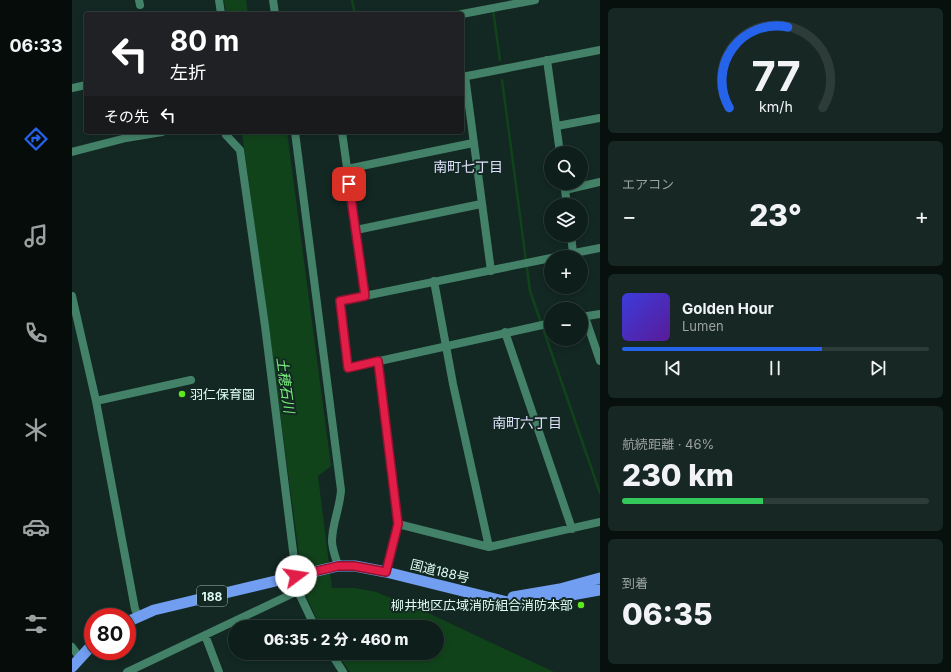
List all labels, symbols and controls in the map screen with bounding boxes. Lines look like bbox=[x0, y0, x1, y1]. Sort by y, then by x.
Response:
text: 80 m bbox=[170, 24, 239, 58]
icon: left bbox=[104, 28, 156, 80]
text: 06:33 bbox=[9, 35, 63, 56]
text: 77 bbox=[751, 51, 800, 101]
text: 左折 bbox=[170, 62, 206, 83]
text: km/h bbox=[759, 98, 792, 115]
icon: left bbox=[157, 104, 179, 126]
text: その先 bbox=[104, 107, 149, 126]
icon: directions bbox=[22, 125, 50, 153]
map controls bbox=[544, 146, 588, 346]
button: search bbox=[544, 146, 588, 190]
district label: 南町七丁目 bbox=[433, 158, 503, 175]
pin bbox=[332, 167, 366, 201]
icon: arrive bbox=[338, 173, 360, 195]
text: エアコン bbox=[622, 176, 674, 192]
text: 23° bbox=[749, 197, 802, 233]
button: layers bbox=[544, 198, 588, 242]
text: − bbox=[622, 203, 637, 229]
text: + bbox=[914, 203, 929, 229]
icon: music bbox=[22, 222, 50, 250]
button: + bbox=[544, 250, 588, 294]
text: Golden Hour bbox=[682, 299, 774, 318]
button: − bbox=[544, 302, 588, 346]
text: Lumen bbox=[682, 318, 724, 334]
icon: phone bbox=[22, 319, 50, 347]
water label: 土穂石川 bbox=[274, 356, 299, 416]
icon: previous bbox=[662, 357, 684, 379]
icon: pause bbox=[764, 357, 786, 379]
icon: next bbox=[867, 357, 889, 379]
place label: 羽仁保育園 bbox=[190, 386, 255, 402]
marker: 羽仁保育園 bbox=[177, 389, 187, 399]
district label: 南町六丁目 bbox=[492, 414, 562, 431]
icon: climate bbox=[22, 416, 50, 444]
text: 航続距離 · 46% bbox=[622, 436, 714, 452]
text: 230 km bbox=[622, 457, 734, 493]
icon: car bbox=[22, 513, 50, 541]
position arrow bbox=[275, 555, 317, 597]
street label: 国道188号 bbox=[409, 556, 471, 586]
text: 到着 bbox=[622, 575, 648, 591]
road number: 188 bbox=[197, 586, 227, 606]
text: 06:35 bbox=[622, 596, 712, 632]
place label: 柳井地区広域消防組合消防本部 bbox=[391, 597, 573, 613]
marker: 柳井地区広域消防組合消防本部 bbox=[576, 600, 586, 610]
speed limit sign: 80 bbox=[84, 608, 136, 660]
icon: filters bbox=[22, 610, 50, 638]
text: 06:35 · 2 分 · 460 m bbox=[264, 630, 408, 649]

